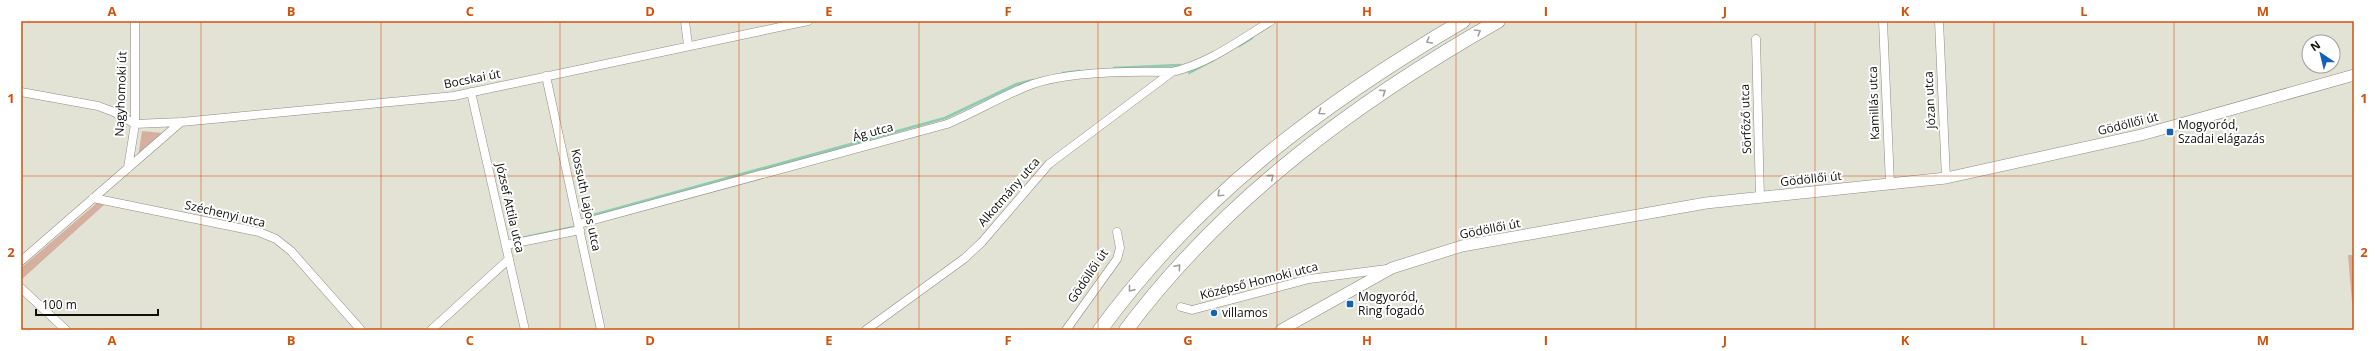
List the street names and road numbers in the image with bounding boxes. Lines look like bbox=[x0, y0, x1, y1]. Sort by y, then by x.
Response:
street label: Nagyhomoki út bbox=[111, 51, 130, 137]
street label: Bocskai út bbox=[442, 65, 502, 92]
street label: Kamillás utca bbox=[1864, 66, 1883, 140]
street label: Józan utca bbox=[1920, 71, 1940, 130]
street label: Sörfőző utca bbox=[1736, 84, 1755, 154]
street label: Gödöllői út bbox=[2096, 108, 2160, 139]
street label: Ág utca bbox=[851, 118, 895, 145]
street label: Kossuth Lajos utca bbox=[567, 147, 606, 253]
street label: Alkotmány utca bbox=[974, 153, 1043, 230]
street label: József Attila utca bbox=[492, 160, 529, 254]
street label: Gödöllői út bbox=[1779, 167, 1842, 190]
street label: Széchenyi utca bbox=[183, 196, 267, 231]
street label: Gödöllői út bbox=[1458, 214, 1522, 243]
street label: Gödöllői út bbox=[1063, 245, 1112, 306]
street label: Középső Homoki utca bbox=[1198, 258, 1320, 303]

